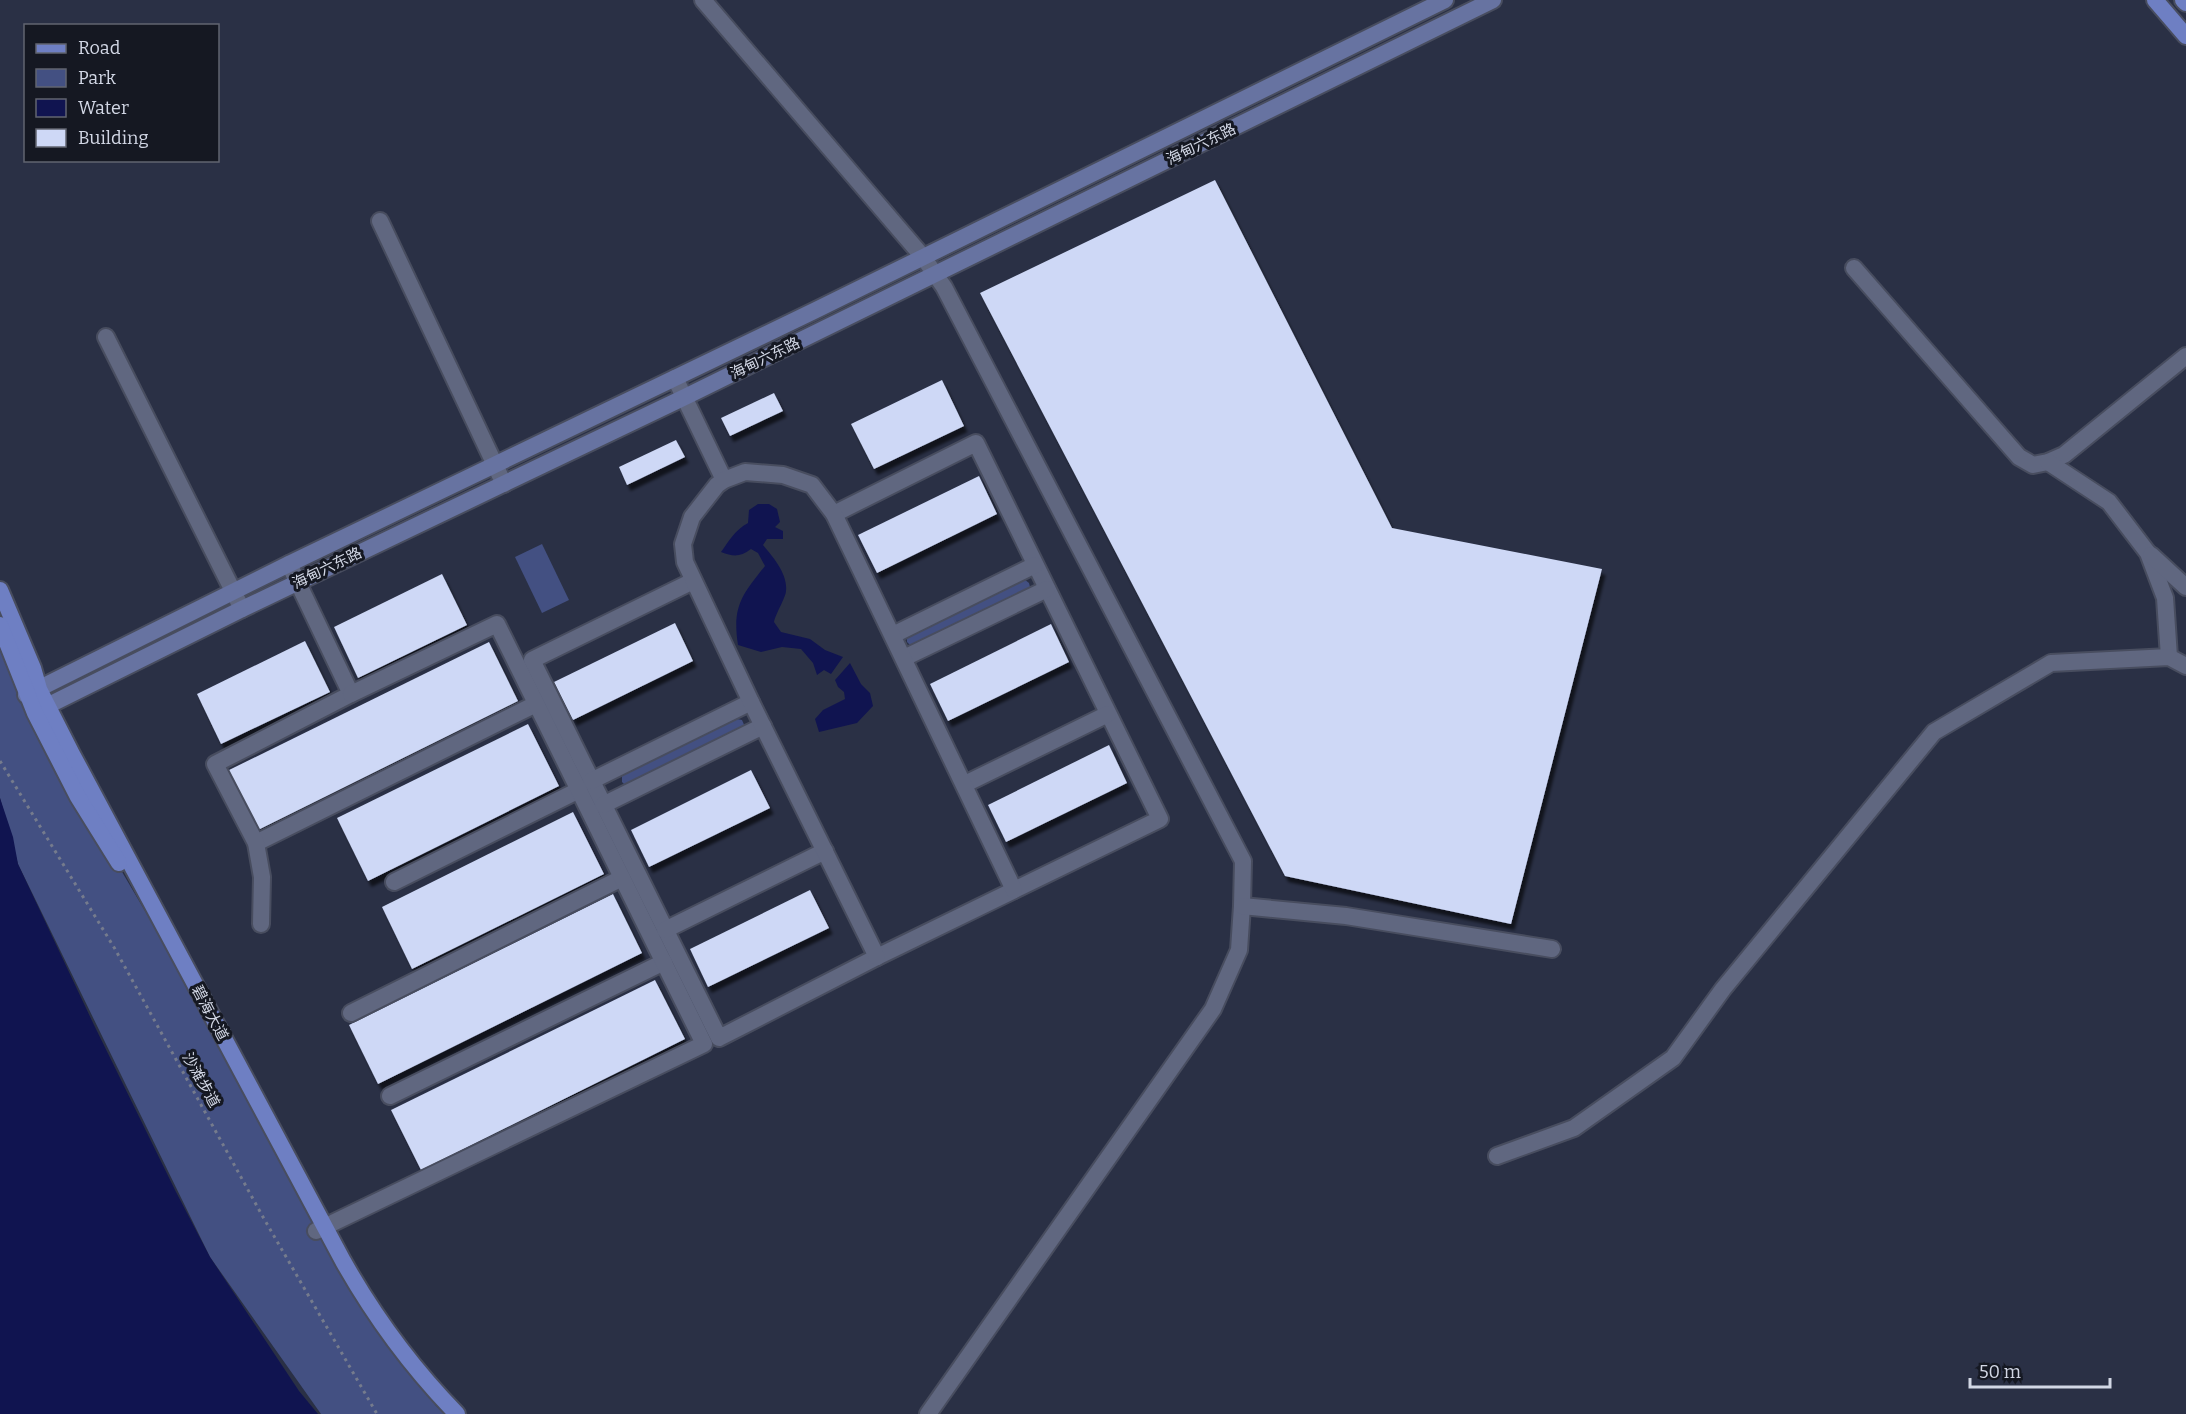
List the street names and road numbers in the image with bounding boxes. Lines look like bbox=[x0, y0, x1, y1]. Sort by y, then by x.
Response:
street label: 海甸六东路 bbox=[1163, 119, 1239, 169]
street label: 海甸六东路 bbox=[727, 333, 803, 383]
street label: 海甸六东路 bbox=[289, 543, 365, 593]
street label: 碧海大道 bbox=[188, 982, 232, 1044]
street label: 沙滩步道 bbox=[179, 1049, 223, 1111]

